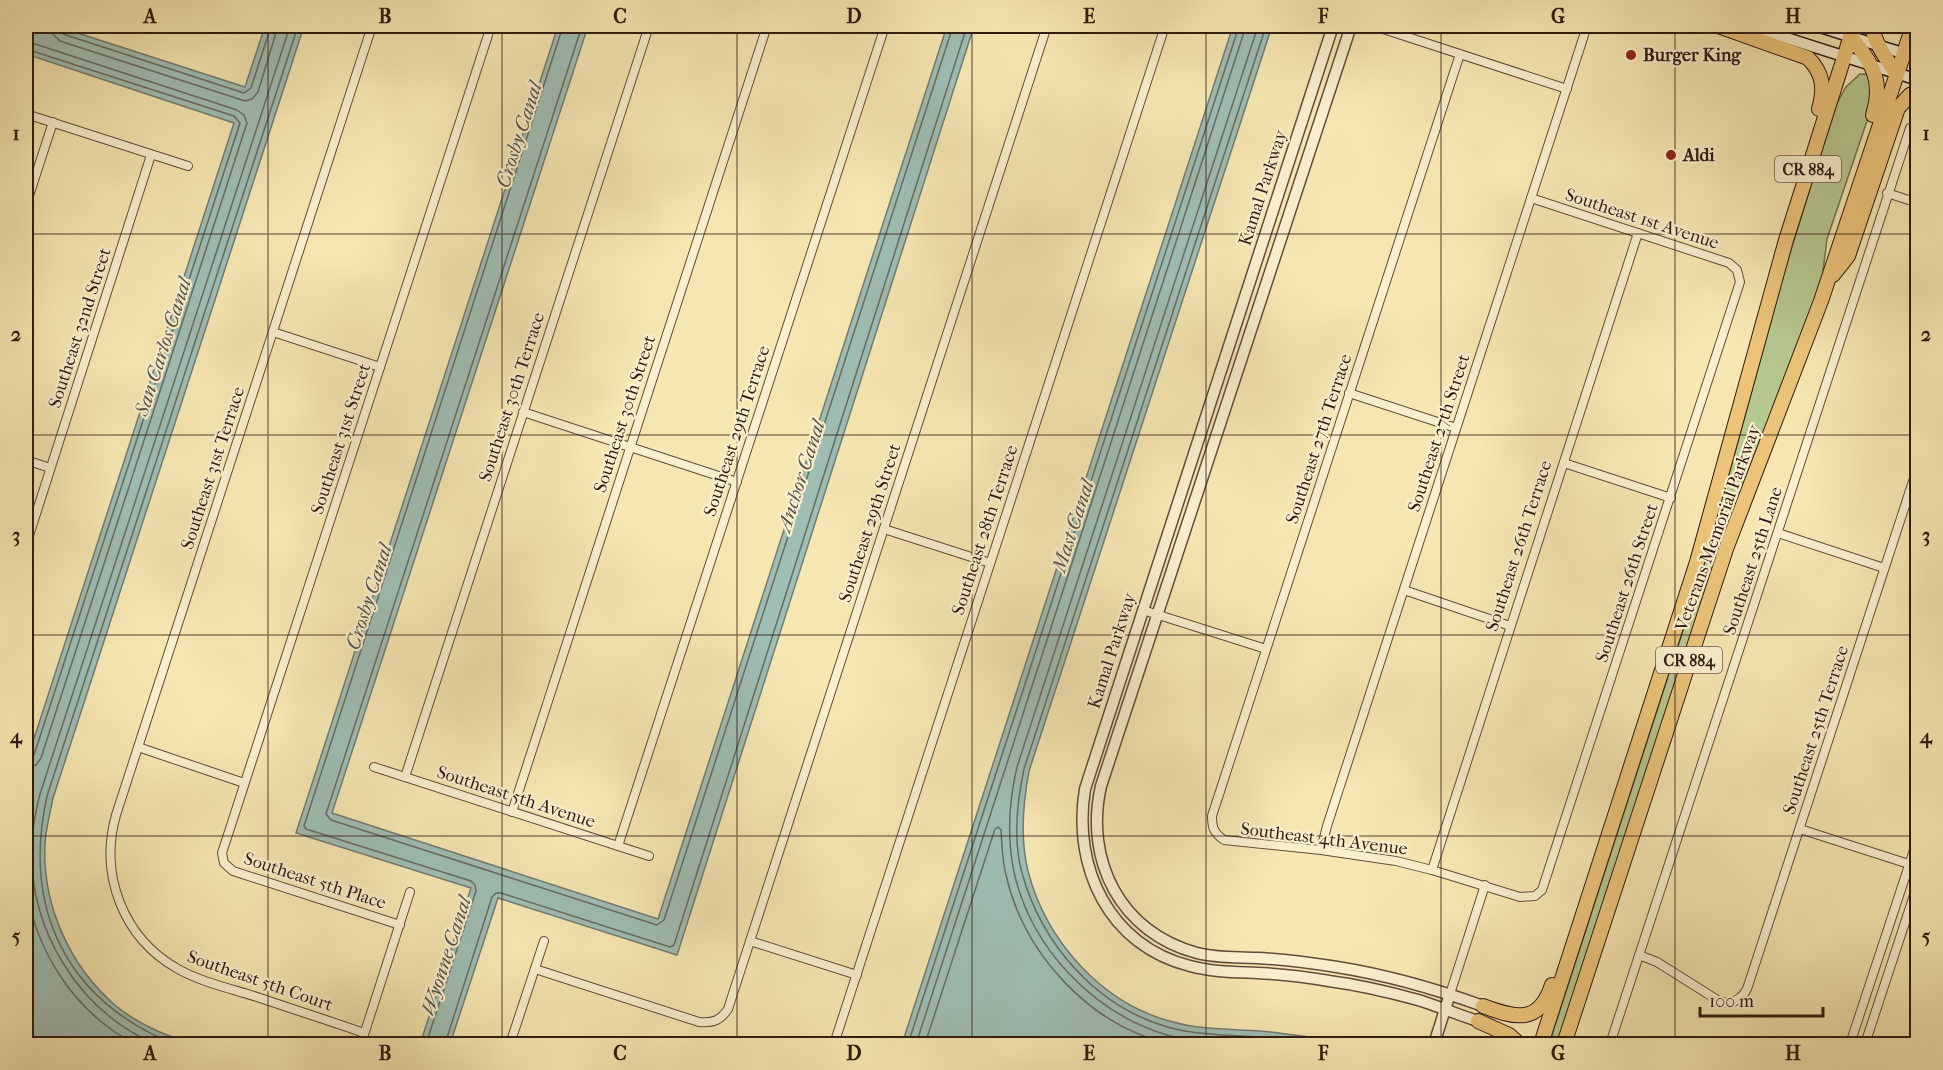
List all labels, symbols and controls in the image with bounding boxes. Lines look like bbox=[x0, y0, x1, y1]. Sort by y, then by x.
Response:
text: A bbox=[142, 5, 158, 28]
text: B bbox=[378, 5, 392, 28]
text: C bbox=[613, 5, 627, 28]
text: D bbox=[846, 5, 862, 28]
text: E bbox=[1083, 5, 1095, 28]
text: F bbox=[1317, 5, 1329, 28]
text: G bbox=[1551, 5, 1565, 28]
text: H bbox=[1785, 5, 1801, 28]
place label: Burger King bbox=[1643, 45, 1742, 66]
marker: Burger King bbox=[1624, 48, 1638, 62]
water label: Crosby Canal bbox=[491, 77, 548, 191]
text: 1 bbox=[12, 122, 20, 145]
text: 1 bbox=[1922, 122, 1930, 145]
street label: Kamal Parkway bbox=[1234, 126, 1292, 248]
place label: Aldi bbox=[1682, 145, 1715, 166]
marker: Aldi bbox=[1664, 148, 1678, 162]
road number: CR 884 bbox=[1775, 156, 1841, 182]
street label: Southeast 1st Avenue bbox=[1562, 184, 1722, 254]
street label: Southeast 32nd Street bbox=[44, 245, 116, 411]
water label: San Carlos Canal bbox=[130, 273, 197, 420]
street label: Southeast 30th Terrace bbox=[475, 310, 549, 484]
text: 2 bbox=[11, 323, 21, 346]
text: 2 bbox=[1921, 323, 1931, 346]
street label: Southeast 30th Street bbox=[590, 332, 661, 495]
street label: Southeast 29th Terrace bbox=[699, 343, 775, 519]
street label: Southeast 27th Terrace bbox=[1282, 351, 1356, 527]
street label: Southeast 27th Street bbox=[1404, 351, 1475, 515]
street label: Southeast 31st Street bbox=[307, 360, 375, 517]
street label: Southeast 31st Terrace bbox=[177, 384, 249, 552]
water label: Anchor Canal bbox=[771, 416, 830, 537]
street label: Veterans Memorial Parkway bbox=[1671, 421, 1766, 635]
street label: Southeast 29th Street bbox=[834, 440, 906, 605]
street label: Southeast 28th Terrace bbox=[948, 442, 1022, 618]
street label: Southeast 26th Terrace bbox=[1481, 458, 1557, 634]
water label: Mast Canal bbox=[1047, 475, 1099, 577]
street label: Southeast 25th Lane bbox=[1719, 484, 1787, 638]
street label: Southeast 26th Street bbox=[1591, 500, 1663, 665]
text: 3 bbox=[12, 524, 20, 547]
text: 3 bbox=[1922, 524, 1930, 547]
water label: Crosby Canal bbox=[341, 539, 398, 653]
street label: Kamal Parkway bbox=[1083, 589, 1141, 711]
street label: Southeast 25th Terrace bbox=[1779, 643, 1853, 817]
road number: CR 884 bbox=[1656, 647, 1722, 673]
text: 4 bbox=[9, 725, 23, 749]
text: 4 bbox=[1919, 725, 1933, 749]
street label: Southeast 5th Avenue bbox=[434, 761, 598, 833]
street label: Southeast 4th Avenue bbox=[1239, 818, 1409, 860]
street label: Southeast 5th Place bbox=[241, 848, 389, 914]
water label: Wyonne Canal bbox=[416, 892, 477, 1018]
text: 5 bbox=[12, 925, 21, 948]
text: 5 bbox=[1922, 925, 1931, 948]
street label: Southeast 5th Court bbox=[184, 946, 336, 1016]
scale bar bbox=[1700, 980, 1823, 1018]
text: 100 m bbox=[1709, 991, 1754, 1012]
text: A bbox=[142, 1042, 158, 1065]
text: B bbox=[378, 1042, 392, 1065]
text: C bbox=[613, 1042, 627, 1065]
text: D bbox=[846, 1042, 862, 1065]
text: E bbox=[1083, 1042, 1095, 1065]
text: F bbox=[1317, 1042, 1329, 1065]
text: G bbox=[1551, 1042, 1565, 1065]
text: H bbox=[1785, 1042, 1801, 1065]

